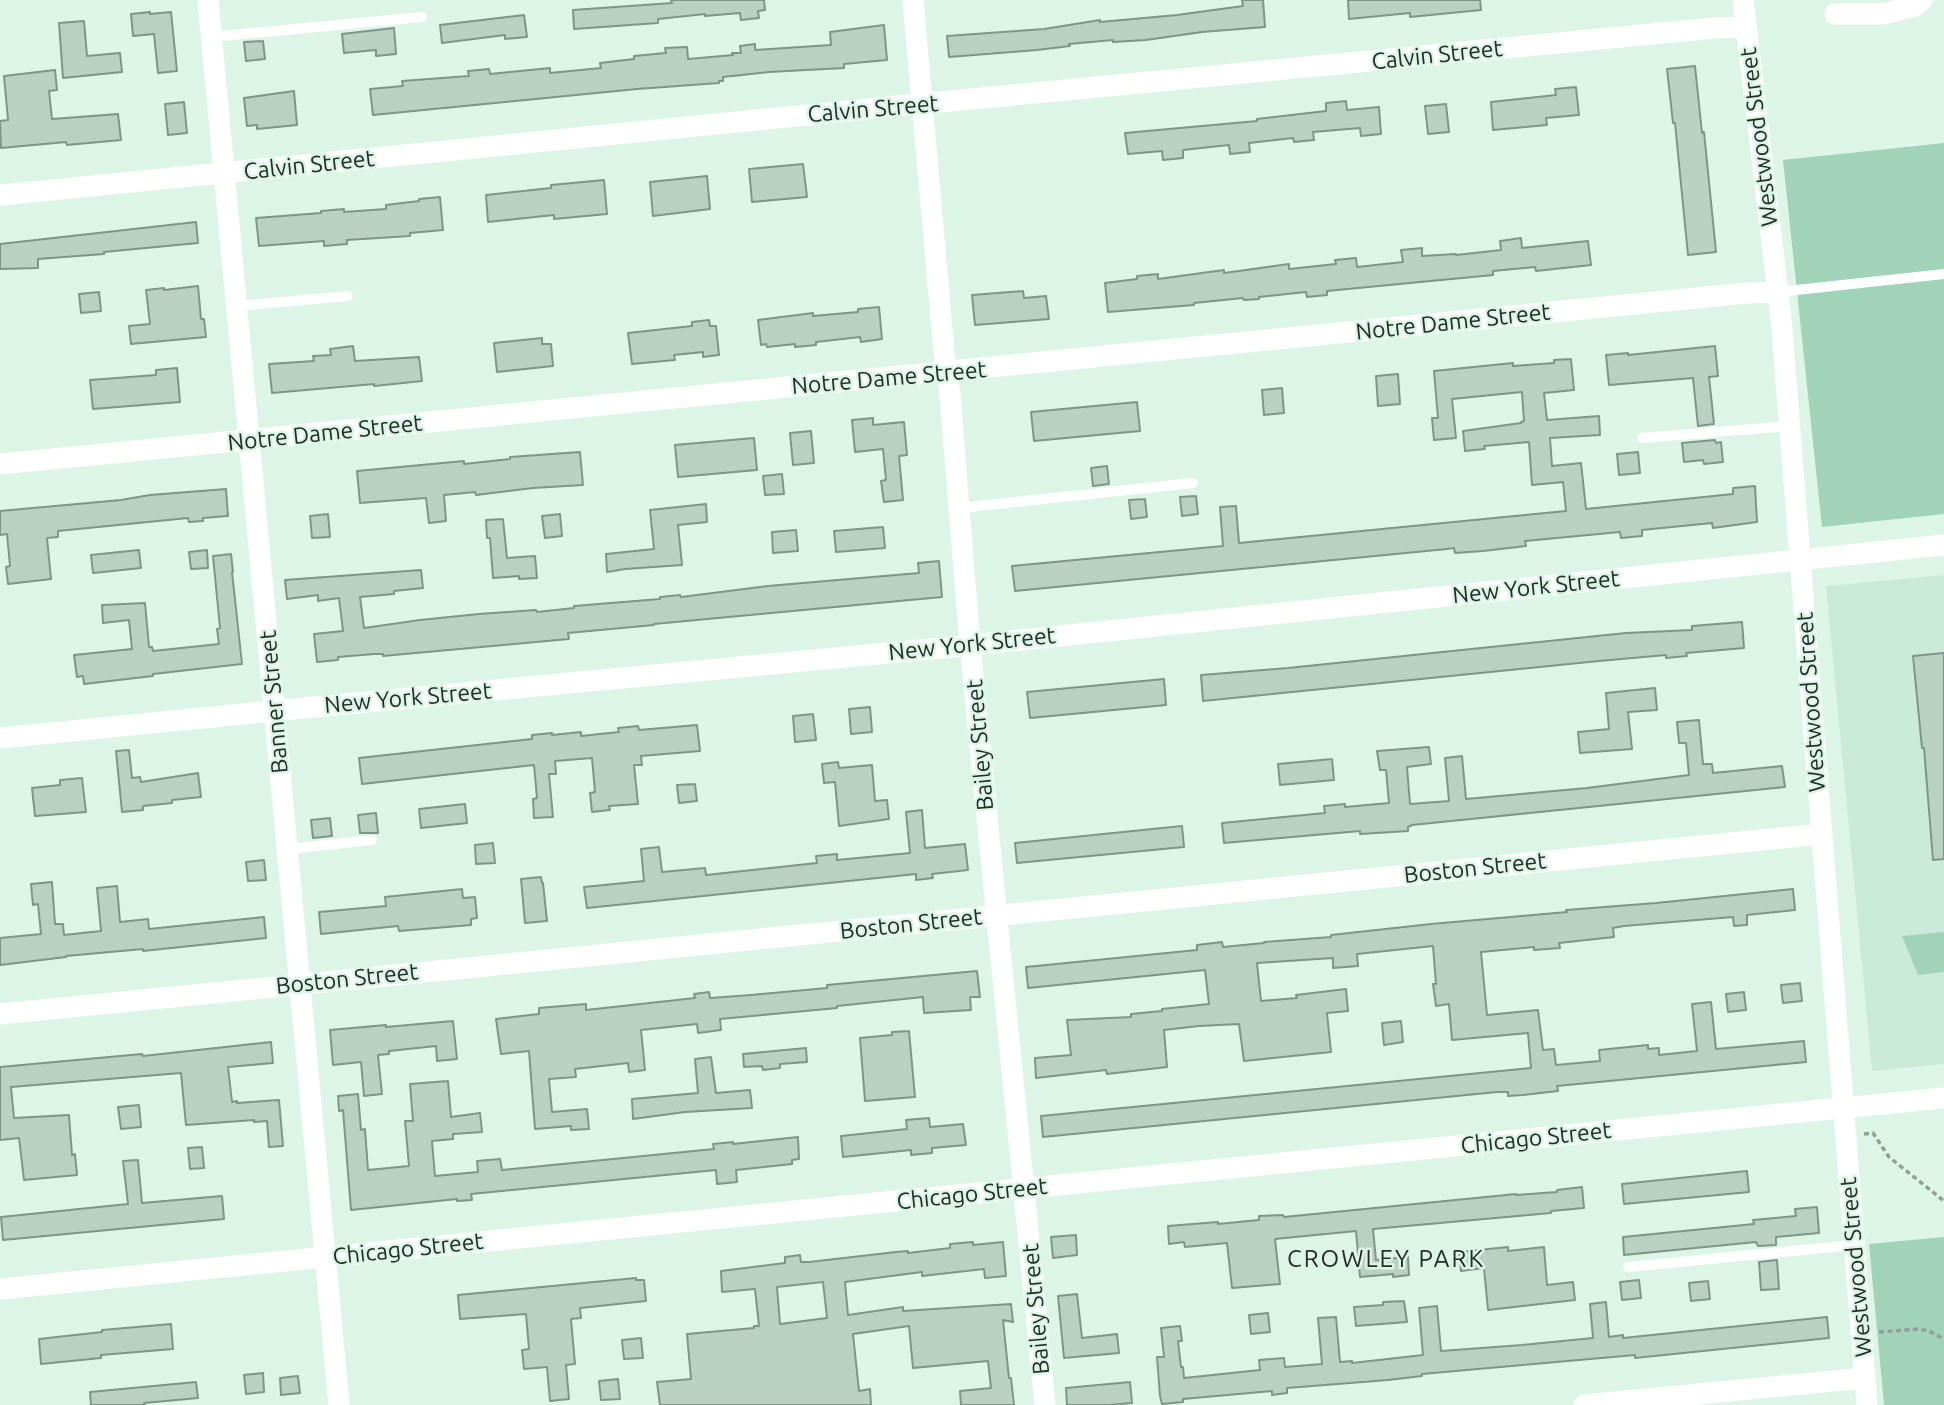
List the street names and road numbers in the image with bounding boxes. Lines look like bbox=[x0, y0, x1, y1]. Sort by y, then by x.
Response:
street label: Calvin Street bbox=[1370, 34, 1504, 76]
street label: Westwood Street bbox=[1734, 46, 1784, 228]
street label: Calvin Street bbox=[806, 90, 940, 128]
street label: Calvin Street bbox=[242, 144, 376, 186]
street label: Notre Dame Street bbox=[1354, 298, 1552, 346]
street label: Notre Dame Street bbox=[790, 356, 988, 400]
street label: Notre Dame Street bbox=[226, 409, 424, 457]
street label: New York Street bbox=[1451, 565, 1621, 609]
street label: Westwood Street bbox=[1791, 611, 1831, 793]
street label: New York Street bbox=[887, 622, 1057, 666]
street label: Banner Street bbox=[254, 629, 294, 775]
street label: New York Street bbox=[323, 677, 493, 719]
street label: Bailey Street bbox=[961, 678, 999, 812]
street label: Boston Street bbox=[1402, 847, 1548, 889]
street label: Boston Street bbox=[838, 903, 984, 945]
street label: Boston Street bbox=[274, 958, 420, 1000]
street label: Chicago Street bbox=[1459, 1116, 1613, 1160]
street label: Chicago Street bbox=[895, 1172, 1049, 1216]
street label: Westwood Street bbox=[1834, 1176, 1878, 1358]
street label: Chicago Street bbox=[331, 1227, 485, 1271]
street label: Bailey Street bbox=[1017, 1242, 1055, 1376]

